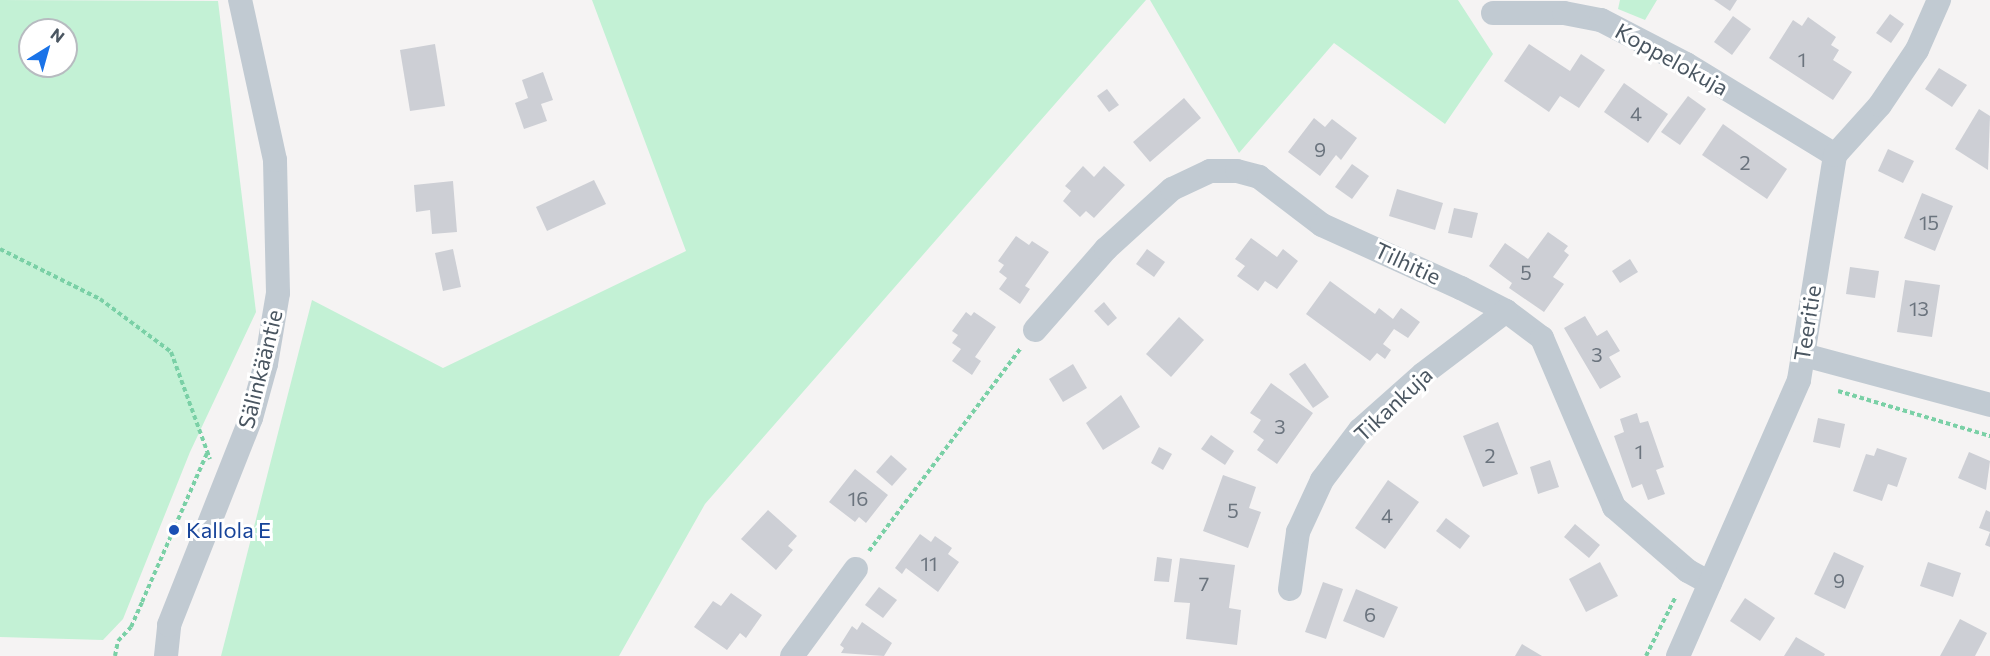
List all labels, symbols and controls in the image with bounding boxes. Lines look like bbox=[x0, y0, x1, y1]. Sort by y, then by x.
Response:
street label: Koppelokuja bbox=[1611, 17, 1733, 101]
north arrow bbox=[18, 18, 78, 78]
text: N bbox=[47, 24, 68, 46]
house number: 1 bbox=[1798, 47, 1806, 71]
house number: 4 bbox=[1630, 101, 1642, 125]
house number: 9 bbox=[1314, 137, 1326, 161]
house number: 2 bbox=[1739, 150, 1751, 174]
house number: 15 bbox=[1919, 210, 1939, 234]
street label: Tilhitie bbox=[1371, 236, 1445, 290]
house number: 5 bbox=[1520, 260, 1532, 284]
street label: Teeritie bbox=[1788, 283, 1826, 363]
house number: 13 bbox=[1909, 296, 1929, 320]
street label: Sälinkääntie bbox=[232, 307, 288, 431]
house number: 3 bbox=[1591, 342, 1603, 366]
street label: Tikankuja bbox=[1348, 361, 1438, 447]
house number: 3 bbox=[1274, 414, 1286, 438]
house number: 1 bbox=[1635, 439, 1643, 463]
house number: 2 bbox=[1484, 443, 1496, 467]
house number: 16 bbox=[848, 486, 868, 510]
house number: 5 bbox=[1227, 498, 1239, 522]
house number: 4 bbox=[1381, 503, 1393, 527]
place label: Kallola E bbox=[186, 517, 271, 543]
marker: Kallola E bbox=[167, 523, 181, 537]
house number: 11 bbox=[920, 551, 938, 575]
house number: 9 bbox=[1833, 568, 1845, 592]
house number: 7 bbox=[1199, 571, 1209, 595]
house number: 6 bbox=[1364, 602, 1376, 626]

